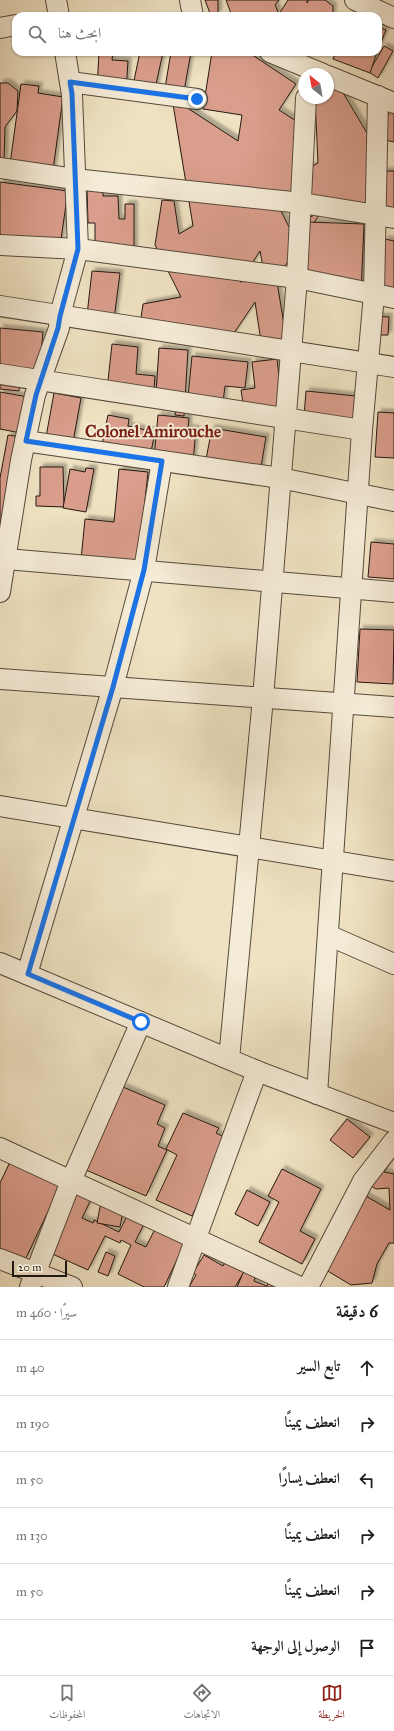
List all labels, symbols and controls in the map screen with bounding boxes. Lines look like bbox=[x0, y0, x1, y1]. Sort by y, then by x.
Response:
search box bbox=[12, 12, 382, 56]
icon: search bbox=[26, 23, 48, 45]
text: ابحث هنا bbox=[58, 24, 101, 42]
north arrow bbox=[298, 68, 334, 104]
route end bbox=[188, 90, 206, 108]
district label: Colonel Amirouche bbox=[85, 421, 221, 442]
route start bbox=[132, 1013, 150, 1031]
scale bar bbox=[12, 1259, 67, 1278]
text: 20 m bbox=[18, 1261, 41, 1274]
text: 6 دقيقة bbox=[336, 1301, 378, 1322]
text: سيرًا · 460 m bbox=[16, 1305, 77, 1321]
text: تابع السير bbox=[298, 1357, 340, 1375]
icon: ahead bbox=[356, 1357, 378, 1379]
text: 40 m bbox=[16, 1360, 45, 1376]
text: انعطف يمينًا bbox=[285, 1413, 340, 1431]
icon: right bbox=[356, 1413, 378, 1435]
text: 190 m bbox=[16, 1416, 49, 1432]
text: انعطف يسارًا bbox=[278, 1469, 340, 1487]
icon: left bbox=[356, 1469, 378, 1491]
text: 50 m bbox=[16, 1472, 43, 1488]
text: انعطف يمينًا bbox=[285, 1525, 340, 1543]
icon: right bbox=[356, 1525, 378, 1547]
text: 130 m bbox=[16, 1528, 48, 1544]
text: انعطف يمينًا bbox=[285, 1581, 340, 1599]
icon: right bbox=[356, 1581, 378, 1603]
text: 50 m bbox=[16, 1584, 43, 1600]
text: الوصول إلى الوجهة bbox=[251, 1637, 340, 1655]
icon: arrive bbox=[356, 1637, 378, 1659]
tab: المحفوظات bbox=[49, 1682, 85, 1725]
tab: الاتجاهات bbox=[183, 1682, 220, 1725]
tab: الخريطة bbox=[318, 1682, 345, 1725]

